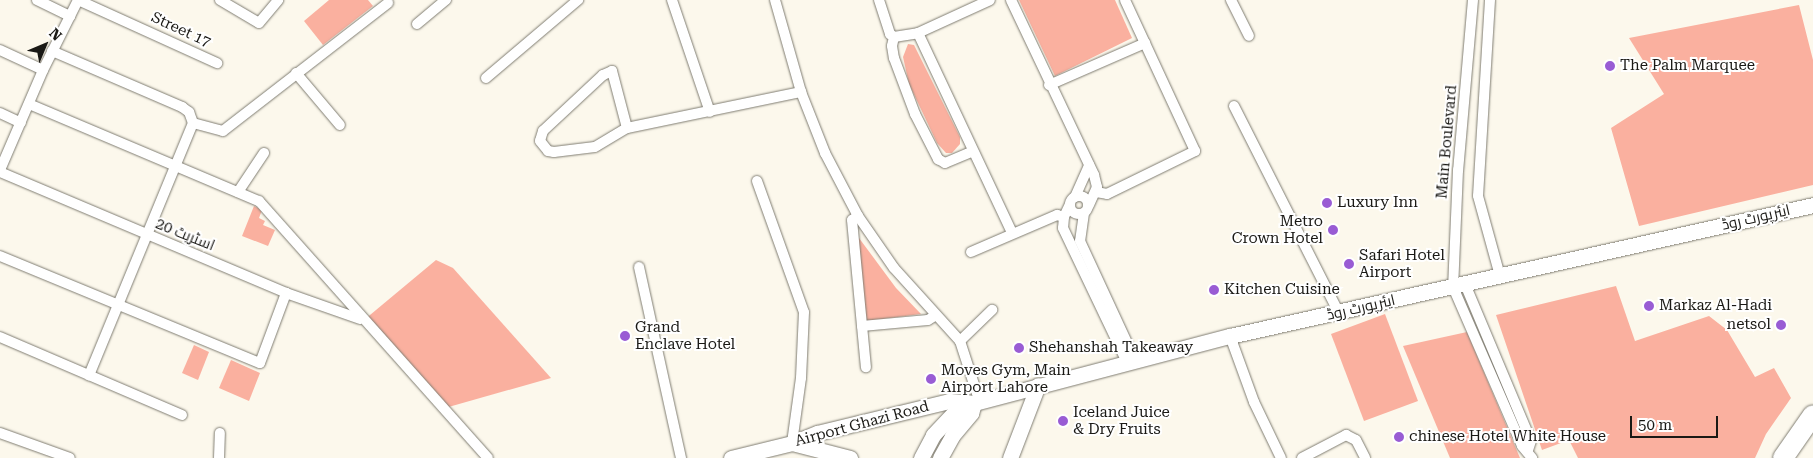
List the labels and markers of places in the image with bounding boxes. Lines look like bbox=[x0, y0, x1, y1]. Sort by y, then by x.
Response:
place label: The Palm Marquee bbox=[1620, 57, 1755, 75]
marker: The Palm Marquee bbox=[1604, 60, 1616, 72]
place label: Luxury Inn bbox=[1337, 194, 1418, 212]
marker: Luxury Inn bbox=[1321, 197, 1333, 209]
place label: Metro Crown Hotel bbox=[1232, 212, 1323, 247]
marker: Metro Crown Hotel bbox=[1327, 224, 1339, 236]
place label: Safari Hotel Airport bbox=[1359, 246, 1445, 281]
marker: Safari Hotel Airport bbox=[1343, 258, 1355, 270]
place label: Kitchen Cuisine bbox=[1224, 281, 1340, 299]
marker: Kitchen Cuisine bbox=[1208, 284, 1220, 296]
place label: Markaz Al-Hadi bbox=[1659, 297, 1772, 315]
marker: Markaz Al-Hadi bbox=[1643, 300, 1655, 312]
place label: netsol bbox=[1727, 316, 1771, 334]
place label: Grand Enclave Hotel bbox=[635, 318, 735, 353]
marker: netsol bbox=[1775, 319, 1787, 331]
marker: Grand Enclave Hotel bbox=[619, 330, 631, 342]
place label: Shehanshah Takeaway bbox=[1029, 339, 1193, 357]
marker: Shehanshah Takeaway bbox=[1013, 342, 1025, 354]
place label: Moves Gym, Main Airport Lahore bbox=[941, 361, 1071, 396]
marker: Moves Gym, Main Airport Lahore bbox=[925, 373, 937, 385]
place label: Iceland Juice & Dry Fruits bbox=[1073, 403, 1170, 438]
marker: Iceland Juice & Dry Fruits bbox=[1057, 415, 1069, 427]
place label: chinese Hotel White House bbox=[1409, 428, 1606, 446]
marker: chinese Hotel White House bbox=[1393, 431, 1405, 443]

